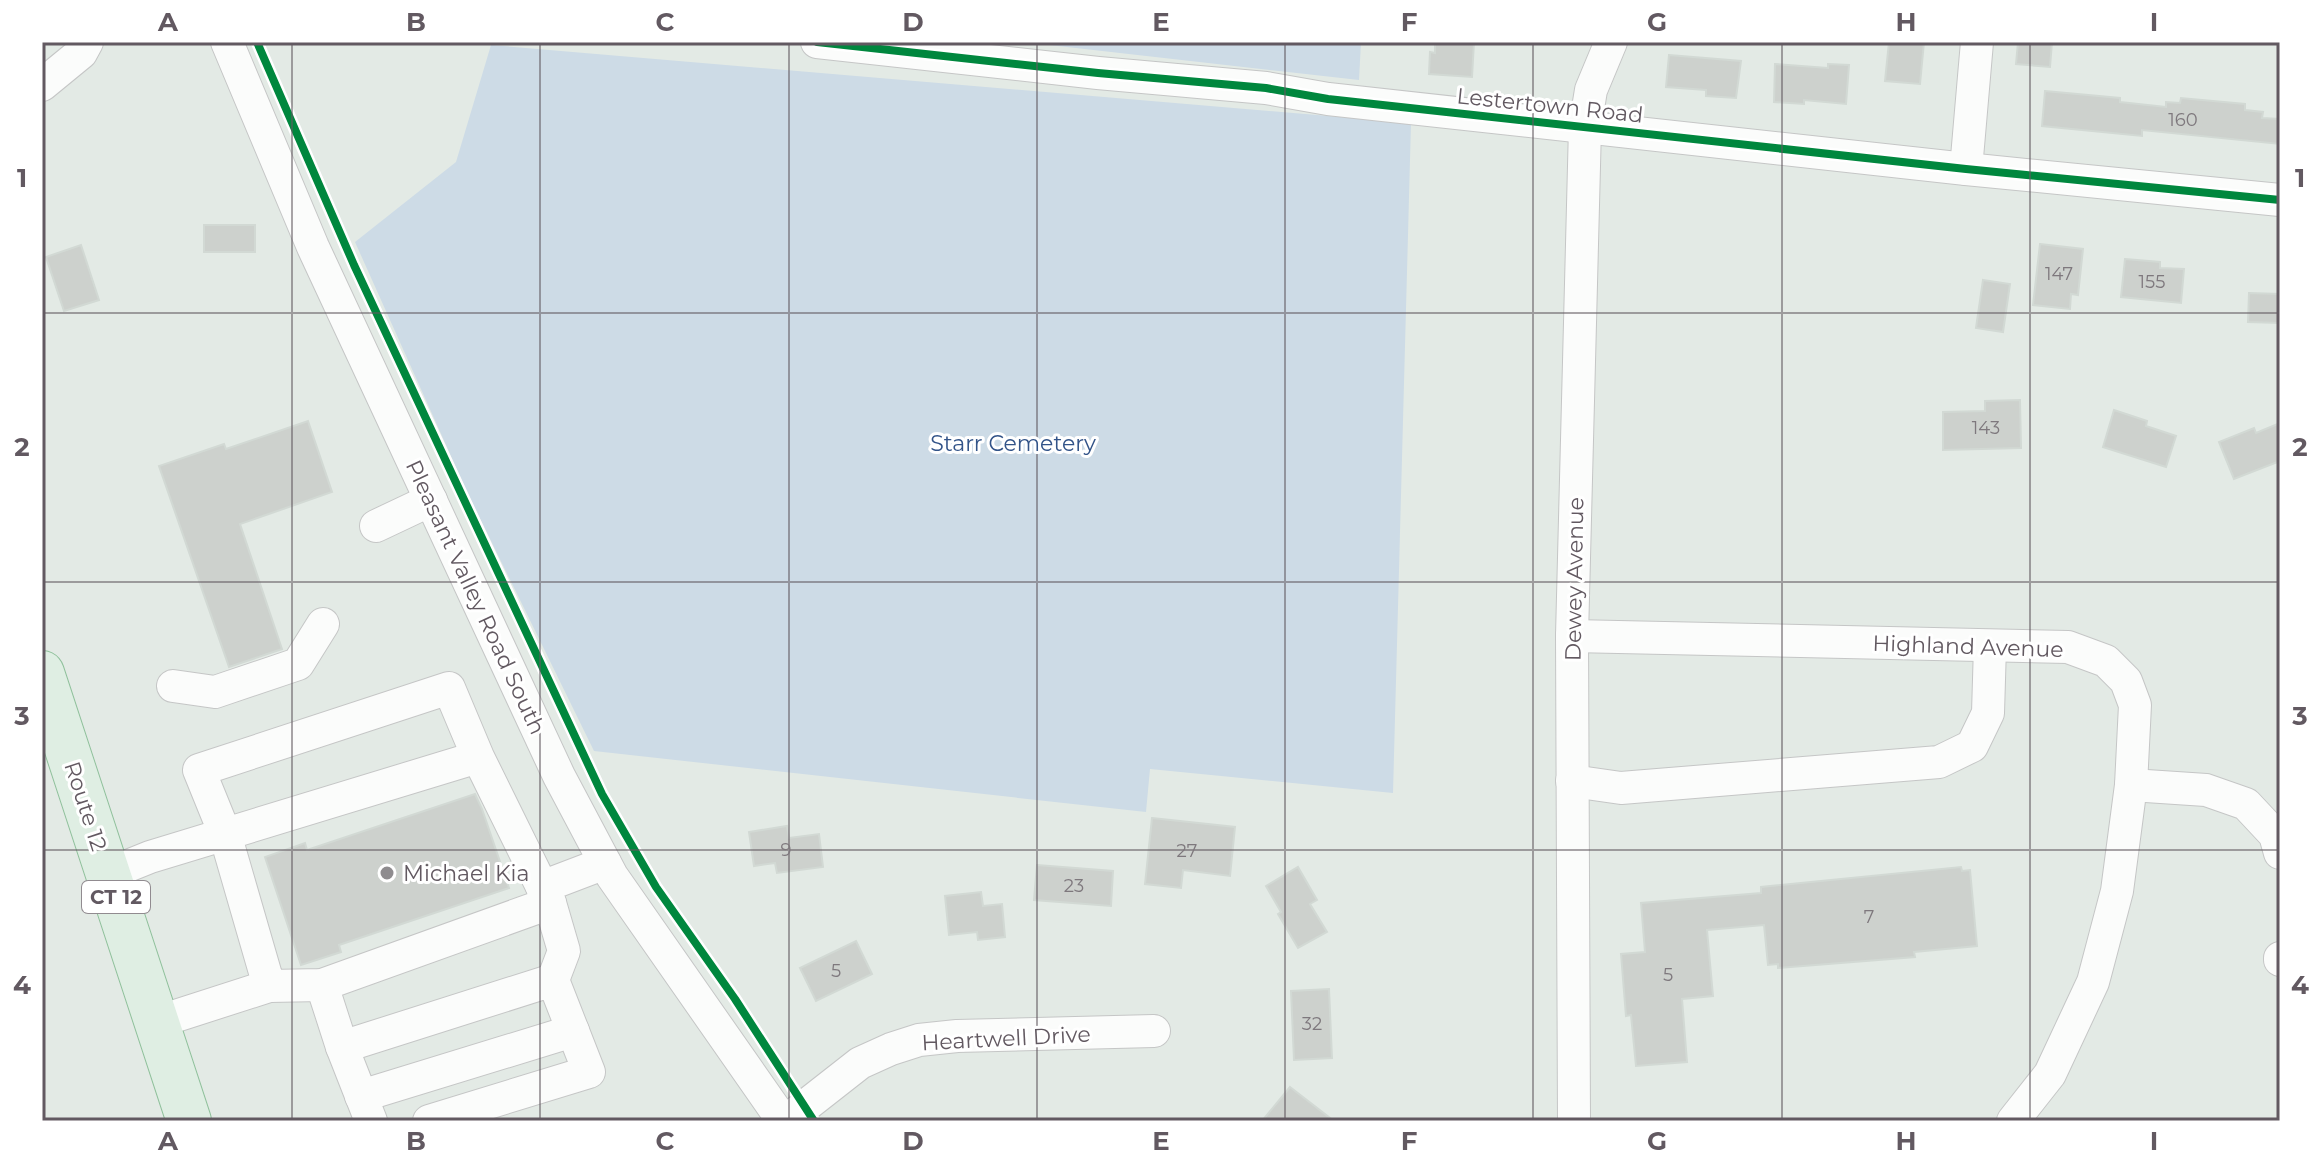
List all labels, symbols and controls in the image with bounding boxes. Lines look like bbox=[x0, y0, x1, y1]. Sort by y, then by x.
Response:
text: A bbox=[157, 6, 179, 38]
text: B bbox=[406, 6, 426, 38]
text: C bbox=[656, 6, 675, 38]
text: D bbox=[902, 6, 924, 38]
text: E bbox=[1152, 6, 1170, 38]
text: F bbox=[1401, 6, 1417, 38]
text: G bbox=[1647, 6, 1667, 38]
text: H bbox=[1895, 6, 1917, 38]
text: I bbox=[2150, 6, 2158, 38]
street label: Lestertown Road bbox=[1455, 82, 1644, 129]
house number: 160 bbox=[2168, 109, 2198, 131]
text: 1 bbox=[17, 162, 27, 194]
text: 1 bbox=[2295, 162, 2305, 194]
house number: 147 bbox=[2045, 263, 2073, 285]
house number: 155 bbox=[2139, 271, 2165, 293]
house number: 143 bbox=[1972, 417, 2000, 439]
park label: Starr Cemetery bbox=[930, 430, 1096, 457]
text: 2 bbox=[14, 431, 30, 463]
text: 2 bbox=[2292, 431, 2308, 463]
street label: Pleasant Valley Road South bbox=[400, 456, 551, 739]
street label: Dewey Avenue bbox=[1560, 497, 1589, 661]
street label: Highland Avenue bbox=[1872, 630, 2064, 663]
text: 3 bbox=[13, 700, 30, 732]
text: 3 bbox=[2291, 700, 2308, 732]
street label: Route 12 bbox=[58, 758, 113, 854]
house number: 9 bbox=[781, 839, 792, 861]
house number: 27 bbox=[1177, 840, 1197, 862]
place label: Michael Kia bbox=[403, 860, 530, 887]
marker: Michael Kia bbox=[378, 864, 396, 882]
house number: 23 bbox=[1064, 875, 1084, 897]
road number: CT 12 bbox=[82, 881, 150, 913]
house number: 7 bbox=[1864, 906, 1874, 928]
house number: 5 bbox=[831, 960, 841, 982]
house number: 5 bbox=[1663, 964, 1673, 986]
text: 4 bbox=[13, 969, 31, 1001]
text: 4 bbox=[2291, 969, 2309, 1001]
house number: 32 bbox=[1302, 1013, 1322, 1035]
street label: Heartwell Drive bbox=[921, 1021, 1091, 1056]
text: A bbox=[157, 1125, 179, 1157]
text: B bbox=[406, 1125, 426, 1157]
text: C bbox=[656, 1125, 675, 1157]
text: D bbox=[902, 1125, 924, 1157]
text: E bbox=[1152, 1125, 1170, 1157]
text: F bbox=[1401, 1125, 1417, 1157]
text: G bbox=[1647, 1125, 1667, 1157]
text: H bbox=[1895, 1125, 1917, 1157]
text: I bbox=[2150, 1125, 2158, 1157]

